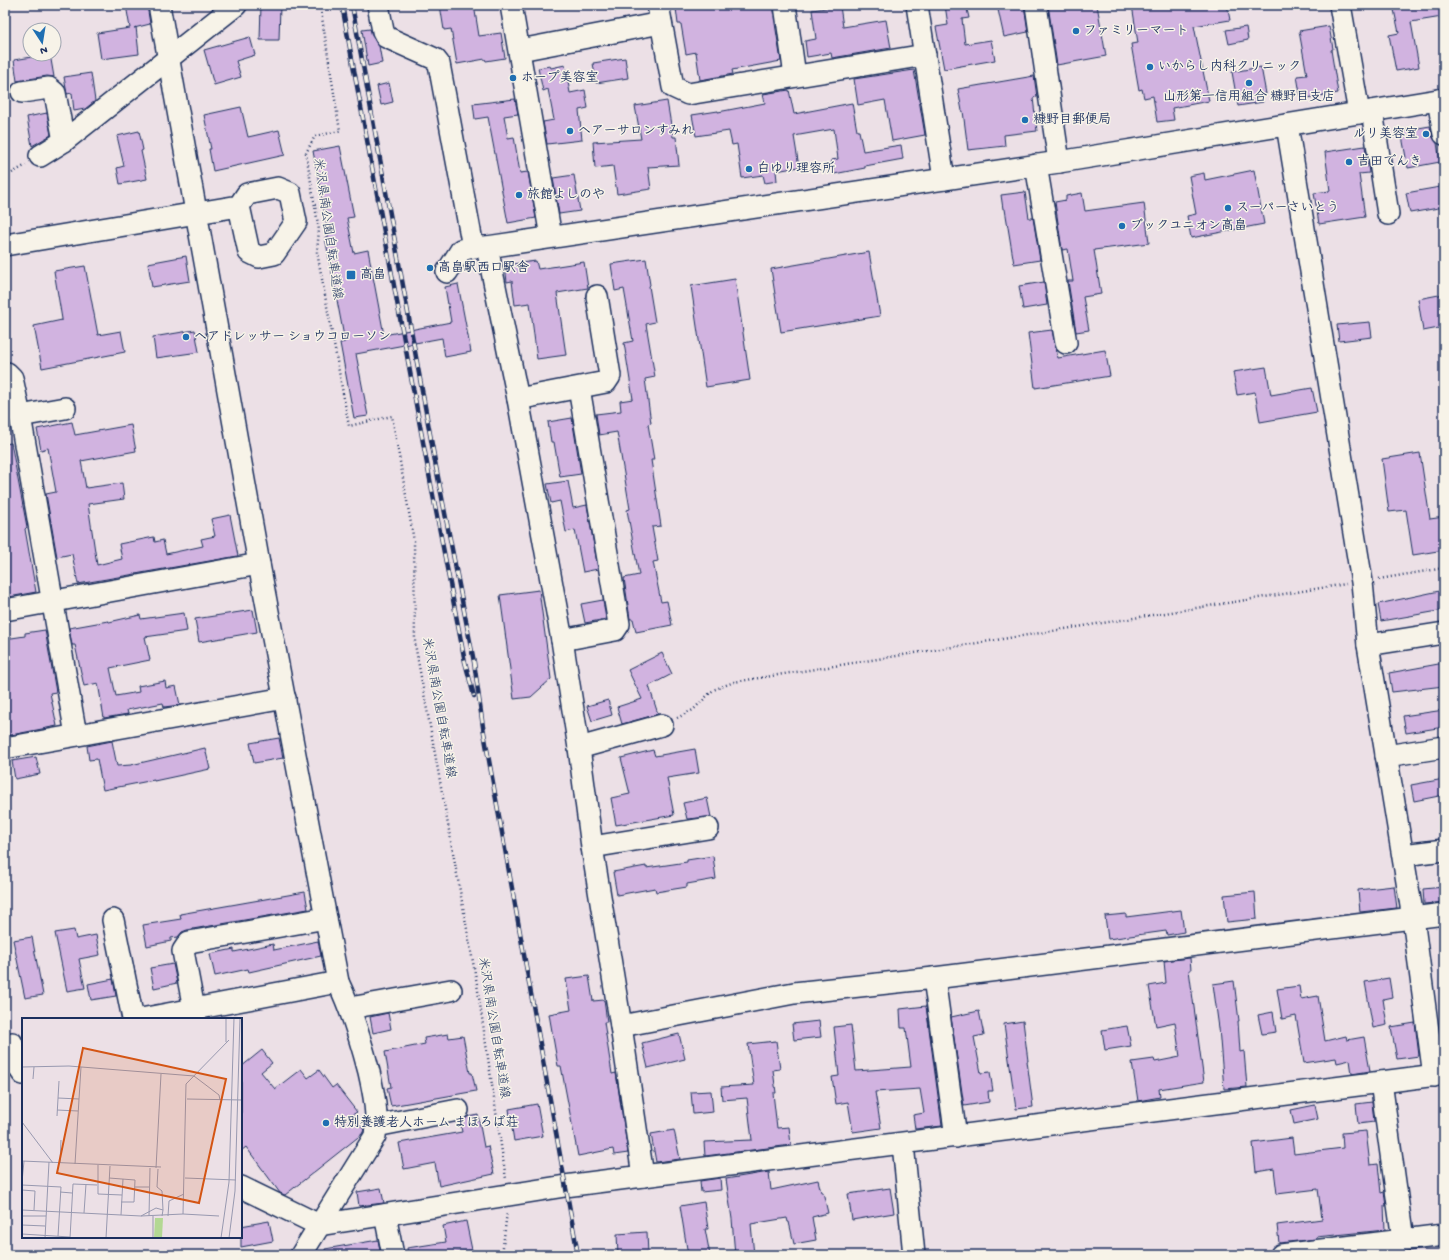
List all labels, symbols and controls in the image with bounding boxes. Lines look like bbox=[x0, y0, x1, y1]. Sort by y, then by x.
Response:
north arrow bbox=[22, 22, 62, 62]
place label: ファミリーマート bbox=[1084, 24, 1189, 39]
marker: ファミリーマート bbox=[1071, 26, 1081, 36]
text: N bbox=[39, 43, 48, 56]
place label: いからし内科クリニック bbox=[1158, 59, 1301, 75]
marker: いからし内科クリニック bbox=[1145, 62, 1155, 72]
place label: ホープ美容室 bbox=[521, 70, 598, 86]
marker: ホープ美容室 bbox=[508, 73, 518, 83]
marker: 山形第一信用組合 糠野目支店 bbox=[1244, 78, 1254, 88]
place label: 山形第一信用組合 糠野目支店 bbox=[1163, 89, 1335, 105]
place label: 糠野目郵便局 bbox=[1033, 112, 1111, 128]
marker: 糠野目郵便局 bbox=[1020, 115, 1030, 125]
place label: ヘアーサロンすみれ bbox=[578, 124, 694, 139]
marker: ヘアーサロンすみれ bbox=[565, 126, 575, 136]
place label: ルリ美容室 bbox=[1353, 126, 1418, 142]
marker: ルリ美容室 bbox=[1421, 129, 1431, 139]
place label: 吉田でんき bbox=[1357, 154, 1422, 170]
street label: 米沢県南公園自転車道線 bbox=[310, 157, 346, 302]
marker: 吉田でんき bbox=[1344, 157, 1354, 167]
place label: 白ゆり理容所 bbox=[757, 161, 835, 177]
marker: 白ゆり理容所 bbox=[744, 164, 754, 174]
place label: 旅館よしのや bbox=[527, 187, 605, 203]
marker: 旅館よしのや bbox=[514, 190, 524, 200]
place label: スーパーさいとう bbox=[1236, 201, 1339, 216]
marker: スーパーさいとう bbox=[1223, 203, 1233, 213]
place label: ブックユニオン高畠 bbox=[1130, 218, 1247, 234]
marker: ブックユニオン高畠 bbox=[1117, 221, 1127, 231]
place label: 高畠駅西口駅舎 bbox=[438, 260, 529, 276]
marker: 高畠駅西口駅舎 bbox=[425, 263, 435, 273]
place label: 高畠 bbox=[360, 267, 386, 283]
marker: 高畠 bbox=[345, 269, 357, 281]
place label: ヘアドレッサー ショウコローソン bbox=[194, 330, 391, 345]
marker: ヘアドレッサー ショウコローソン bbox=[181, 332, 191, 342]
street label: 米沢県南公園自転車道線 bbox=[418, 636, 459, 781]
street label: 米沢県南公園自転車道線 bbox=[474, 956, 513, 1101]
inset map bbox=[22, 1018, 242, 1238]
place label: 特別養護老人ホーム まほろば荘 bbox=[334, 1115, 519, 1131]
marker: 特別養護老人ホーム まほろば荘 bbox=[321, 1118, 331, 1128]

